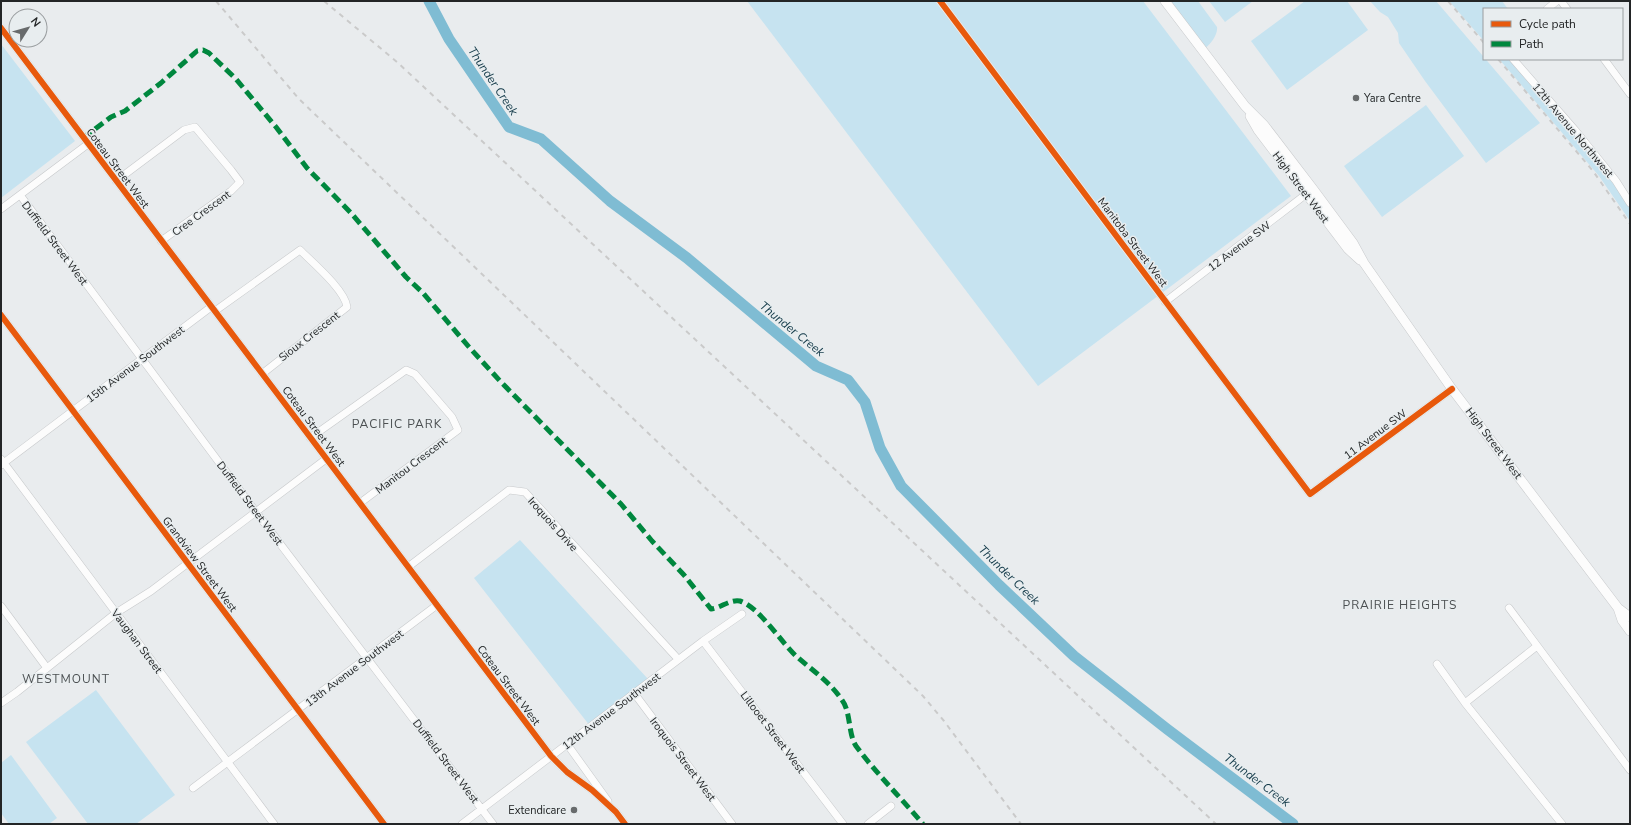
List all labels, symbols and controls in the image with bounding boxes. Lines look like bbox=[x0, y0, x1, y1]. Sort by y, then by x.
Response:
north arrow bbox=[8, 8, 48, 48]
legend bbox=[1483, 8, 1623, 60]
text: N bbox=[27, 14, 44, 30]
text: Cycle path bbox=[1519, 16, 1576, 32]
text: Path bbox=[1519, 36, 1544, 52]
water label: Thunder Creek bbox=[464, 44, 522, 119]
street label: 12th Avenue Northwest bbox=[1529, 80, 1617, 181]
place label: Yara Centre bbox=[1363, 91, 1421, 106]
marker: Yara Centre bbox=[1351, 93, 1361, 103]
street label: Coteau Street West bbox=[82, 125, 153, 212]
street label: High Street West bbox=[1269, 149, 1332, 226]
street label: Cree Crescent bbox=[169, 187, 234, 240]
street label: Manitoba Street West bbox=[1094, 195, 1171, 290]
street label: Duffield Street West bbox=[18, 198, 91, 288]
street label: 12 Avenue SW bbox=[1205, 218, 1274, 275]
water label: Thunder Creek bbox=[756, 298, 829, 361]
street label: Sioux Crescent bbox=[276, 308, 343, 365]
street label: 15th Avenue Southwest bbox=[83, 322, 188, 406]
street label: Coteau Street West bbox=[278, 383, 349, 470]
street label: High Street West bbox=[1462, 405, 1525, 482]
street label: 11 Avenue SW bbox=[1341, 406, 1410, 463]
district label: PACIFIC PARK bbox=[352, 416, 442, 432]
street label: Manitou Crescent bbox=[372, 433, 450, 497]
street label: Duffield Street West bbox=[213, 458, 286, 548]
street label: Iroquois Drive bbox=[524, 494, 581, 555]
street label: Grandview Street West bbox=[159, 514, 240, 615]
water label: Thunder Creek bbox=[975, 542, 1044, 609]
district label: PRAIRIE HEIGHTS bbox=[1343, 597, 1457, 613]
street label: Vaughan Street bbox=[107, 605, 166, 677]
street label: 13th Avenue Southwest bbox=[302, 626, 407, 710]
street label: Coteau Street West bbox=[473, 642, 544, 729]
street label: 12th Avenue Southwest bbox=[559, 669, 664, 753]
district label: WESTMOUNT bbox=[22, 671, 110, 687]
street label: Lillooet Street West bbox=[737, 688, 808, 776]
street label: Iroquois Street West bbox=[646, 714, 719, 804]
street label: Duffield Street West bbox=[409, 716, 482, 806]
water label: Thunder Creek bbox=[1220, 750, 1294, 811]
place label: Extendicare bbox=[508, 803, 566, 818]
marker: Extendicare bbox=[569, 805, 579, 815]

